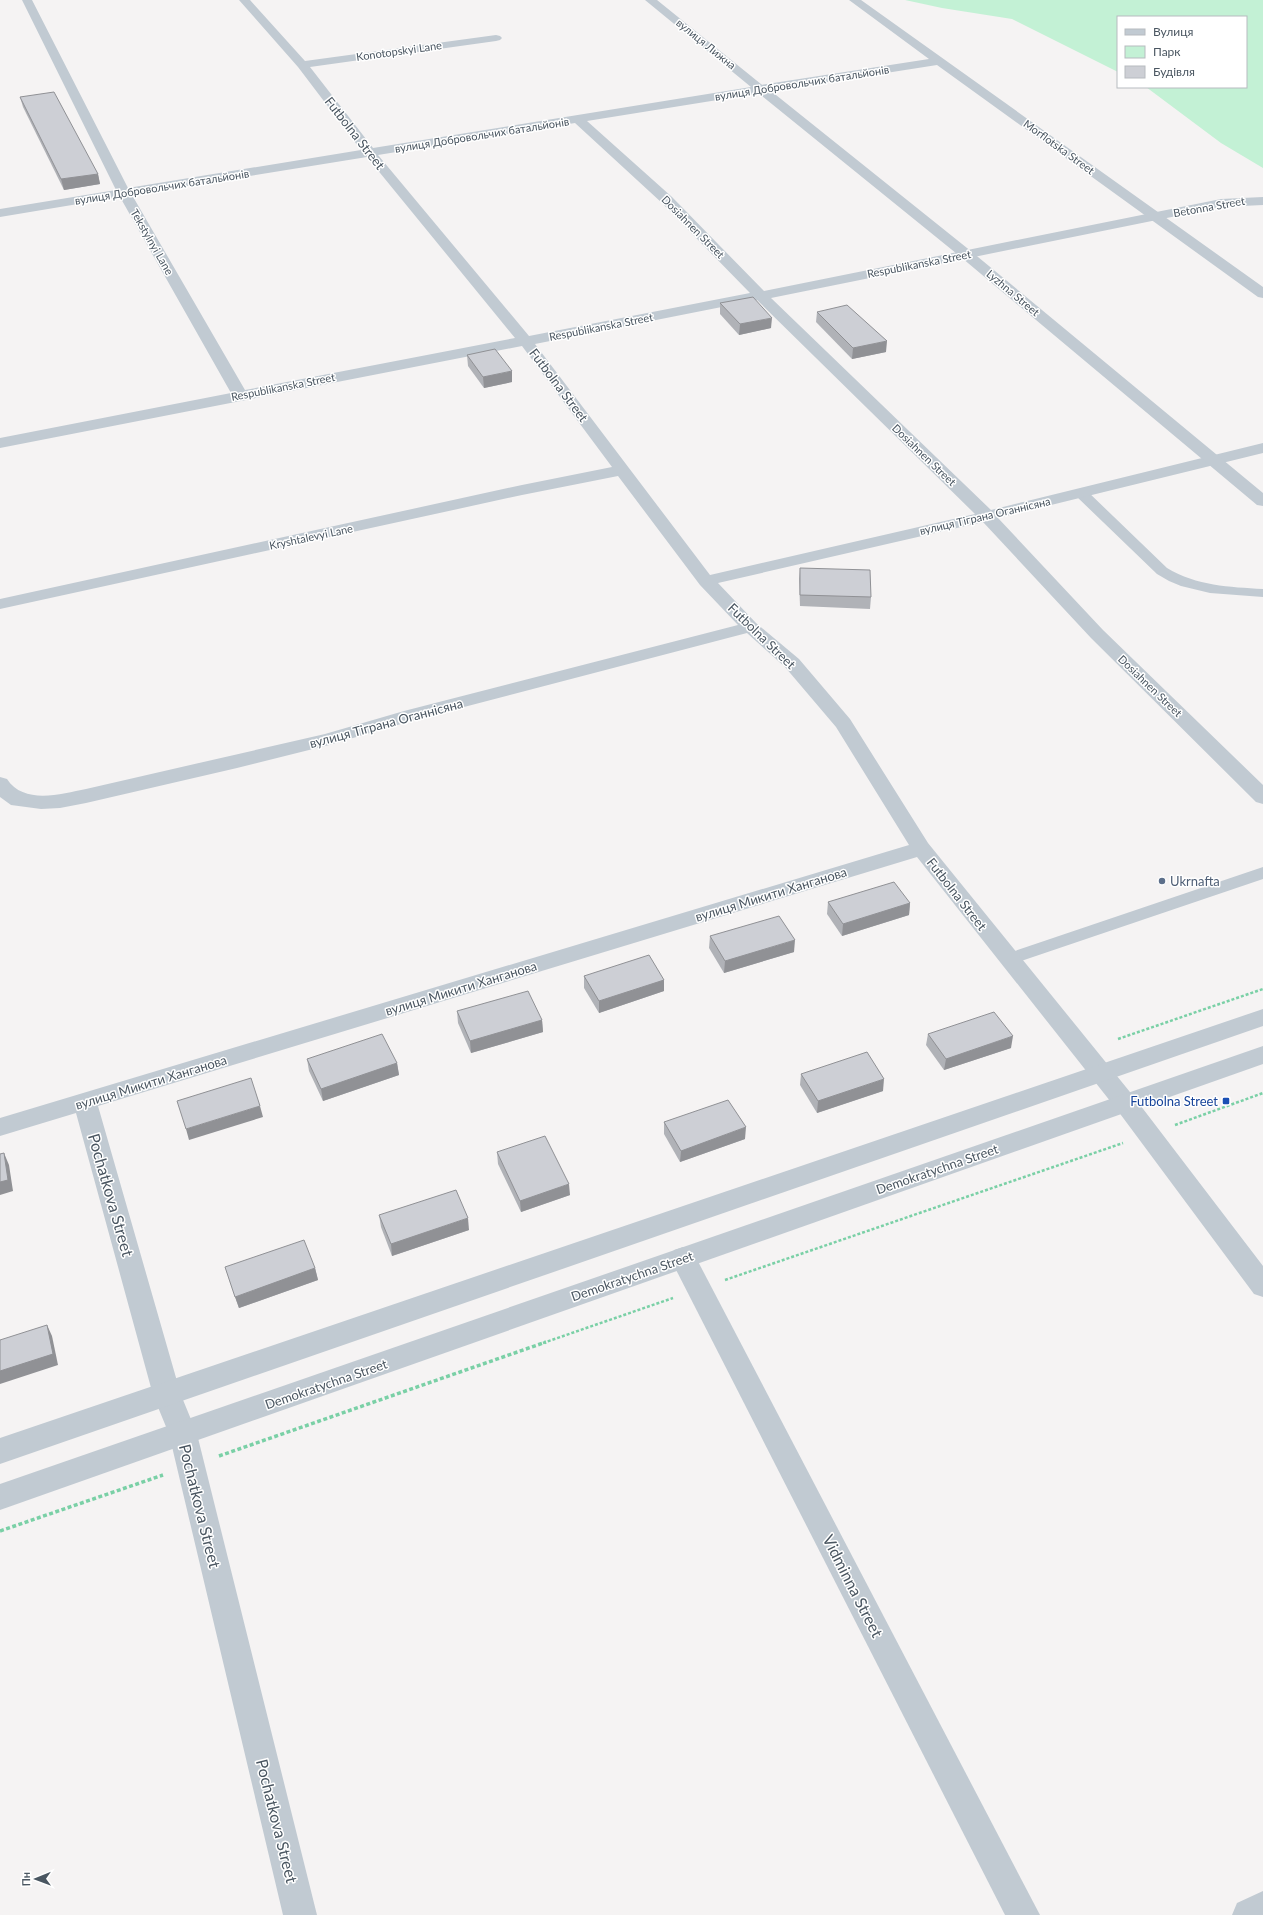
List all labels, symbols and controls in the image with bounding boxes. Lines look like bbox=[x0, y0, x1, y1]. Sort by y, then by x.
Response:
street label: вулиця Лижна bbox=[674, 16, 739, 72]
legend bbox=[1117, 16, 1247, 88]
text: Вулиця bbox=[1153, 24, 1193, 39]
street label: Konotopskyi Lane bbox=[355, 38, 443, 63]
text: Парк bbox=[1153, 44, 1181, 59]
street label: вулиця Добровольчих батальйонів bbox=[714, 62, 890, 103]
text: Будівля bbox=[1153, 64, 1195, 79]
street label: Futbolna Street bbox=[322, 93, 389, 173]
street label: вулиця Добровольчих батальйонів bbox=[394, 114, 570, 155]
street label: Morflotska Street bbox=[1021, 117, 1097, 177]
street label: вулиця Добровольчих батальйонів bbox=[74, 166, 250, 207]
street label: Dosiahnen Street bbox=[659, 193, 727, 261]
street label: Betonna Street bbox=[1172, 194, 1246, 219]
street label: Tekstylnyi Lane bbox=[128, 207, 177, 277]
street label: Respublikanska Street bbox=[866, 247, 972, 280]
street label: Lyzhna Street bbox=[984, 267, 1042, 318]
street label: Respublikanska Street bbox=[548, 310, 654, 343]
street label: Futbolna Street bbox=[526, 345, 592, 425]
street label: Respublikanska Street bbox=[230, 370, 336, 403]
street label: Dosiahnen Street bbox=[890, 421, 959, 488]
street label: вулиця Тіграна Оганнісяна bbox=[918, 494, 1052, 537]
street label: Kryshtalevyi Lane bbox=[268, 521, 354, 552]
street label: Futbolna Street bbox=[725, 600, 799, 672]
street label: Dosiahnen Street bbox=[1116, 652, 1185, 719]
street label: вулиця Тіграна Оганнісяна bbox=[308, 695, 464, 751]
street label: Futbolna Street bbox=[924, 854, 991, 934]
street label: вулиця Микити Ханганова bbox=[693, 863, 849, 925]
place label: Ukrnafta bbox=[1170, 873, 1220, 889]
marker: Ukrnafta bbox=[1157, 876, 1167, 886]
street label: вулиця Микити Ханганова bbox=[383, 957, 539, 1019]
street label: вулиця Микити Ханганова bbox=[73, 1051, 229, 1113]
place label: Futbolna Street bbox=[1130, 1093, 1218, 1109]
marker: Futbolna Street bbox=[1221, 1096, 1231, 1106]
street label: Pochatkova Street bbox=[85, 1131, 138, 1259]
street label: Demokratychna Street bbox=[874, 1140, 1001, 1197]
street label: Demokratychna Street bbox=[569, 1247, 696, 1304]
street label: Demokratychna Street bbox=[263, 1355, 390, 1412]
street label: Pochatkova Street bbox=[176, 1442, 225, 1570]
street label: Vidminna Street bbox=[819, 1531, 888, 1641]
street label: Pochatkova Street bbox=[253, 1757, 302, 1885]
north arrow bbox=[16, 1859, 56, 1899]
text: Пн bbox=[19, 1872, 32, 1886]

